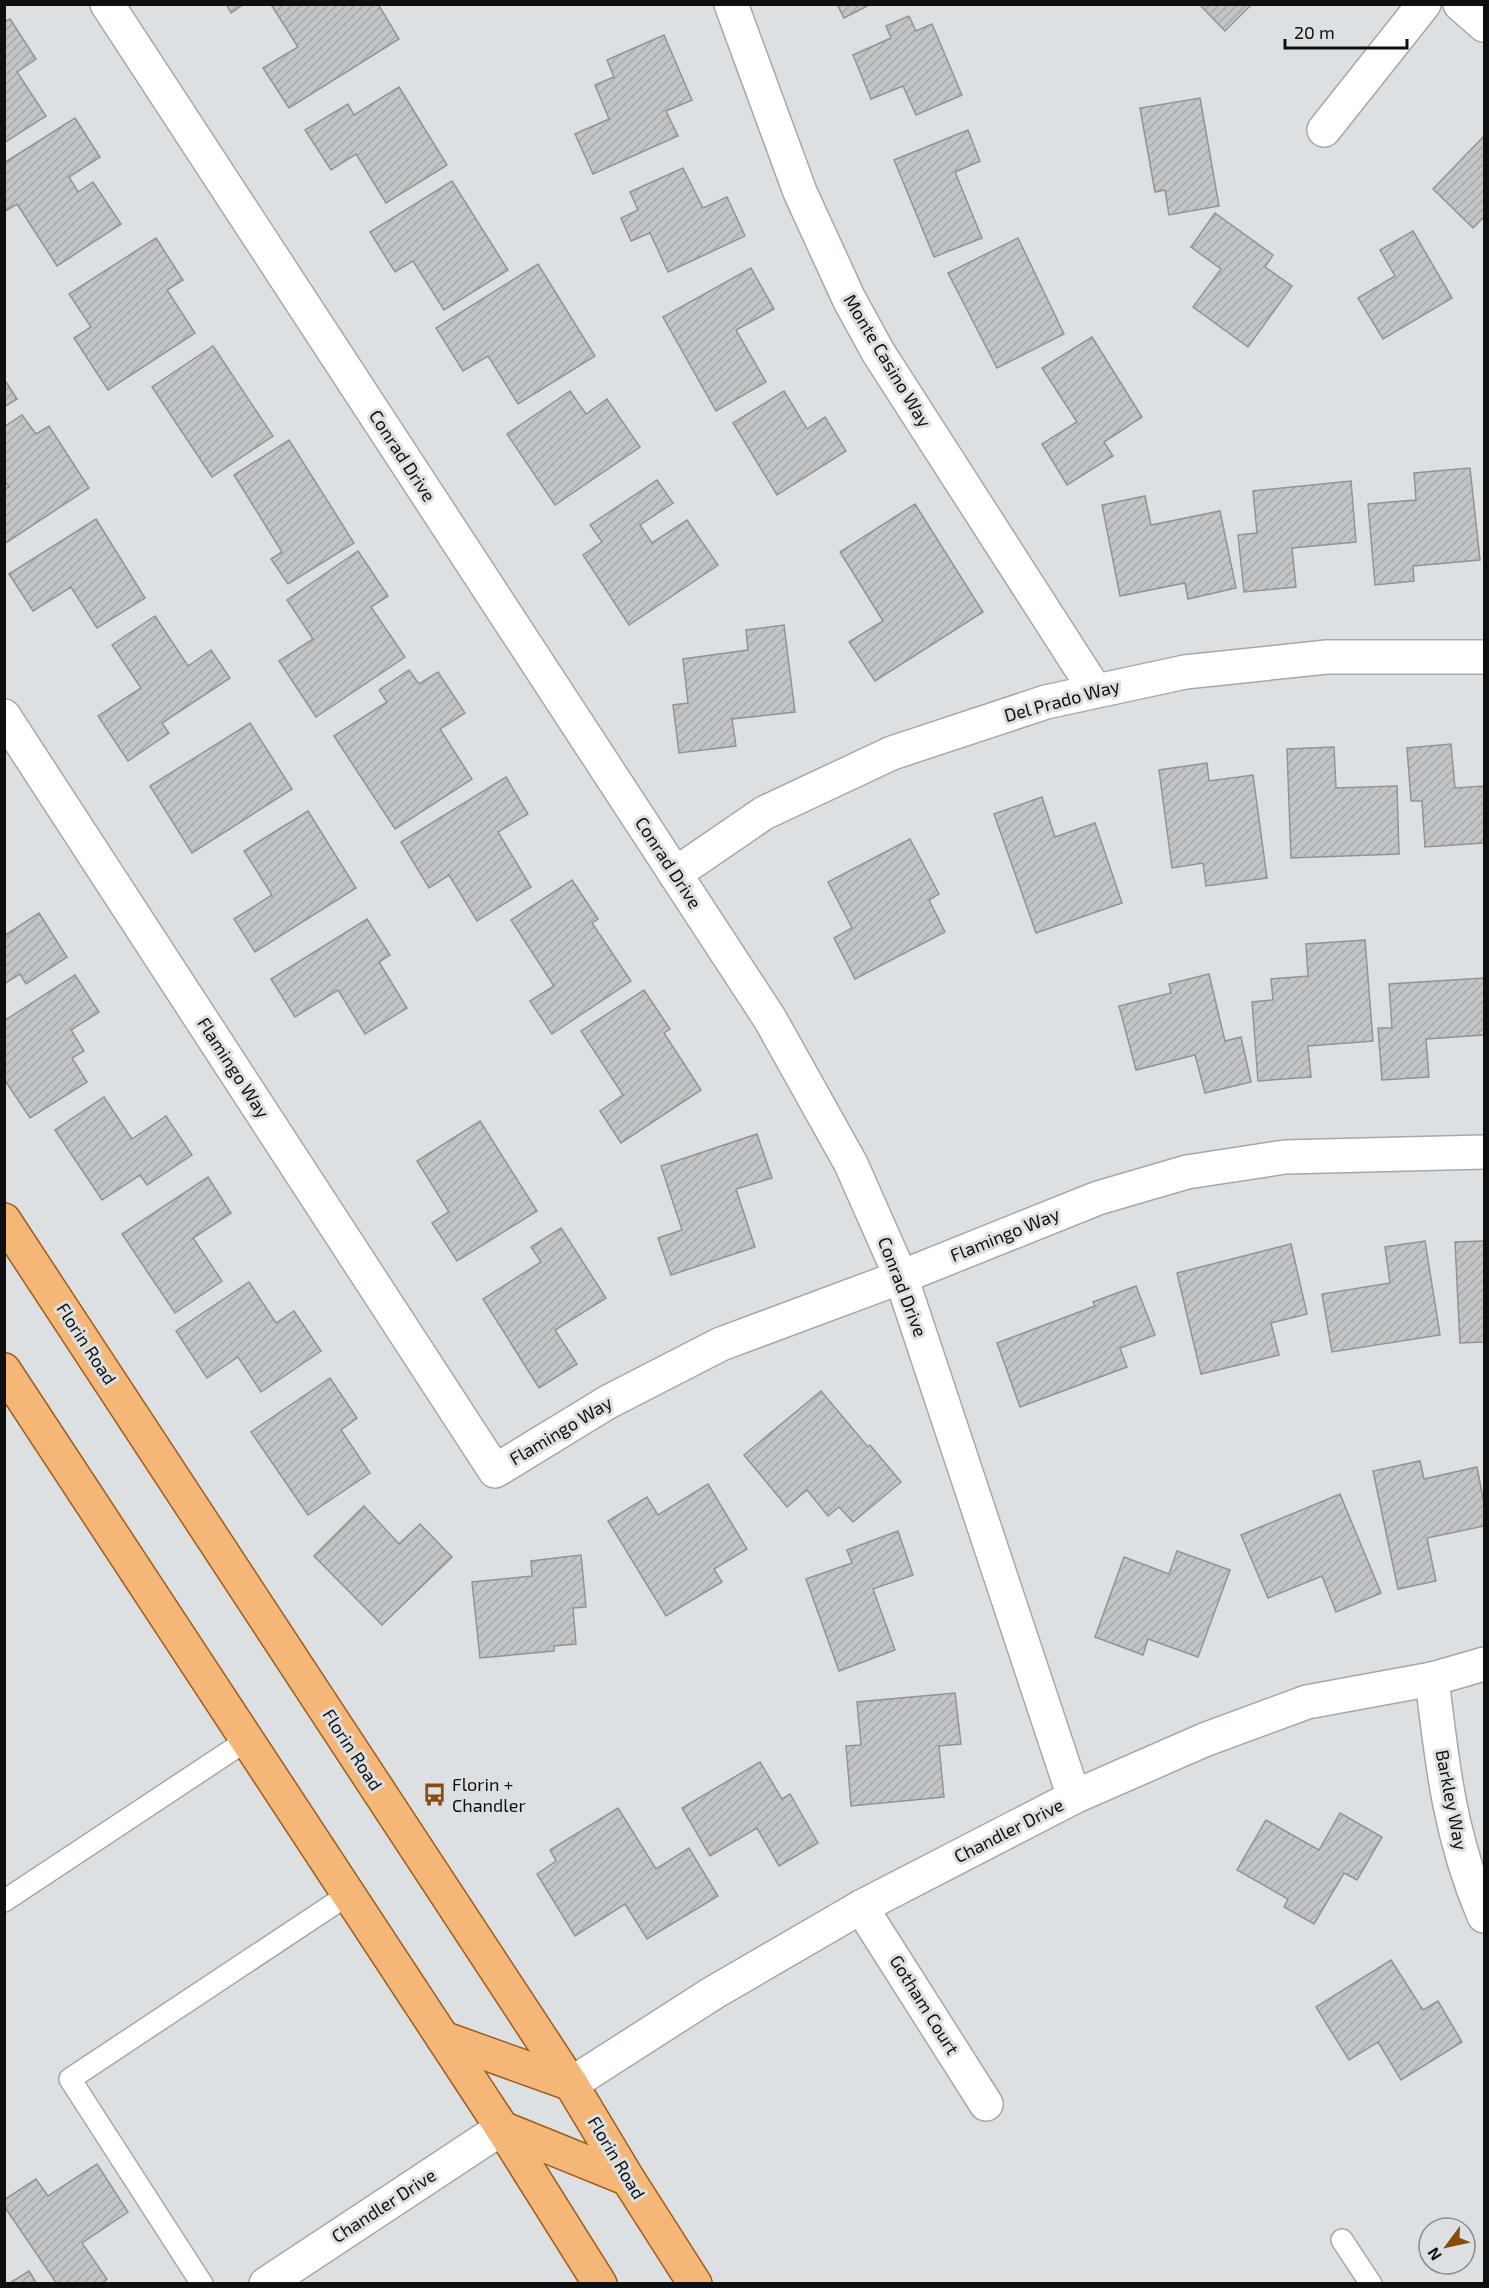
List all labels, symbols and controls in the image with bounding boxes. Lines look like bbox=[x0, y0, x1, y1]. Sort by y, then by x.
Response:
scale bar bbox=[1285, 12, 1406, 50]
text: 20 m bbox=[1294, 21, 1335, 43]
street label: Monte Casino Way bbox=[839, 290, 937, 431]
street label: Conrad Drive bbox=[365, 405, 441, 506]
street label: Del Prado Way bbox=[1002, 674, 1122, 726]
street label: Conrad Drive bbox=[631, 812, 707, 913]
street label: Flamingo Way bbox=[193, 1013, 275, 1122]
street label: Flamingo Way bbox=[947, 1202, 1063, 1266]
street label: Conrad Drive bbox=[874, 1234, 932, 1340]
street label: Florin Road bbox=[52, 1299, 121, 1388]
street label: Flamingo Way bbox=[505, 1391, 616, 1469]
street label: Florin Road bbox=[318, 1705, 387, 1794]
street label: Barkley Way bbox=[1431, 1748, 1473, 1852]
place label: Florin + Chandler bbox=[452, 1773, 526, 1816]
bus stop icon: Florin + Chandler bbox=[421, 1782, 447, 1808]
street label: Chandler Drive bbox=[950, 1793, 1067, 1867]
street label: Gotham Court bbox=[885, 1951, 964, 2058]
street label: Florin Road bbox=[584, 2112, 650, 2203]
street label: Chandler Drive bbox=[327, 2163, 440, 2247]
north arrow bbox=[1417, 2216, 1477, 2276]
text: N bbox=[1423, 2244, 1445, 2264]

